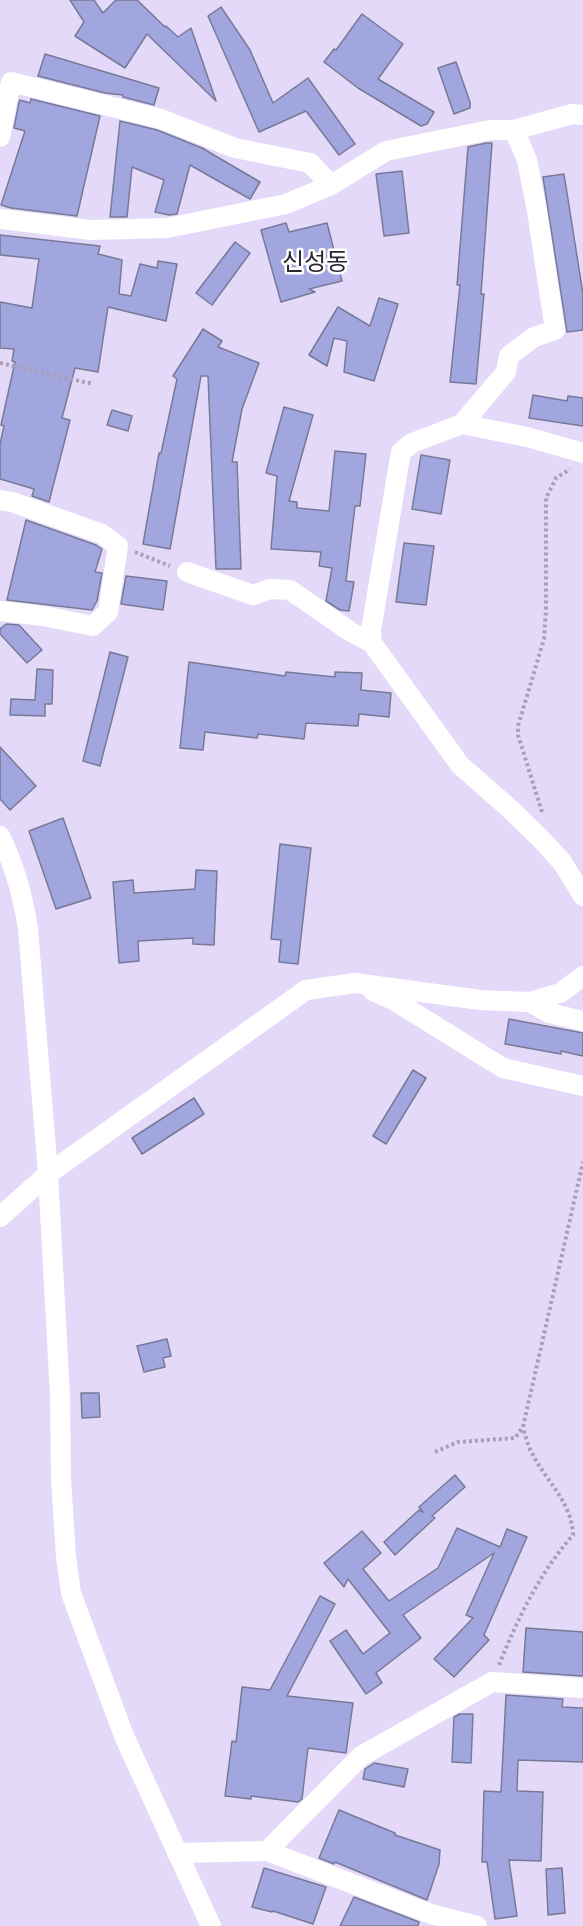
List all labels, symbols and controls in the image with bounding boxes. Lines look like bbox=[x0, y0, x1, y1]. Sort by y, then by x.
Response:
district label: 신성동 bbox=[282, 249, 348, 277]

